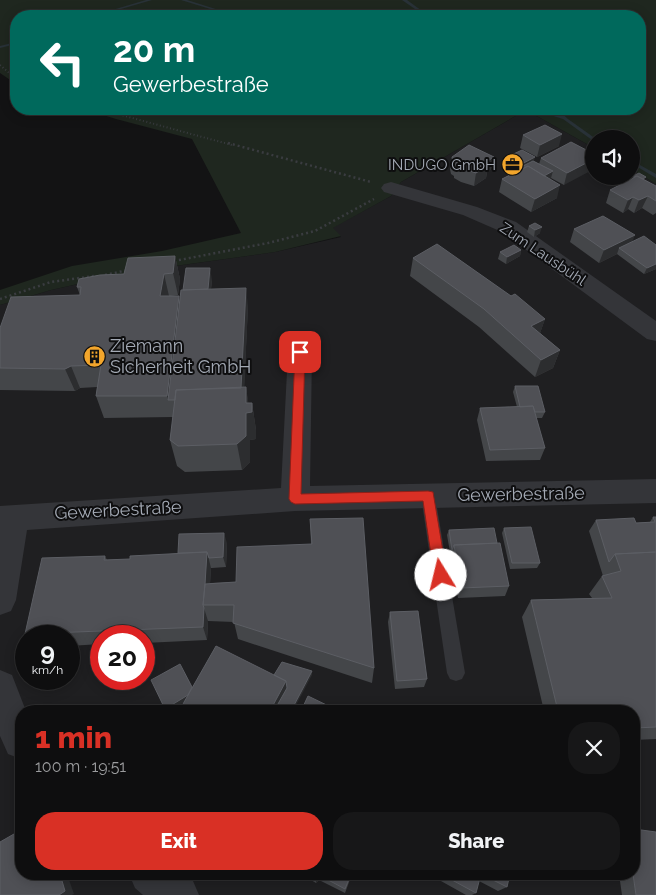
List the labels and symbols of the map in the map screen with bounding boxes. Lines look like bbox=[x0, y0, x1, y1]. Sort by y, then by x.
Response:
office icon: INDUGO GmbH bbox=[500, 153, 524, 177]
place label: INDUGO GmbH bbox=[388, 156, 496, 174]
street label: Zum Lausbühl bbox=[497, 219, 590, 290]
pin bbox=[279, 331, 321, 373]
place label: Ziemann Sicherheit GmbH bbox=[110, 335, 251, 377]
building icon: Ziemann Sicherheit GmbH bbox=[82, 344, 106, 368]
street label: Gewerbestraße bbox=[457, 482, 585, 505]
street label: Gewerbestraße bbox=[54, 496, 183, 523]
position arrow bbox=[414, 548, 466, 600]
speed limit sign: 20 bbox=[90, 625, 155, 690]

